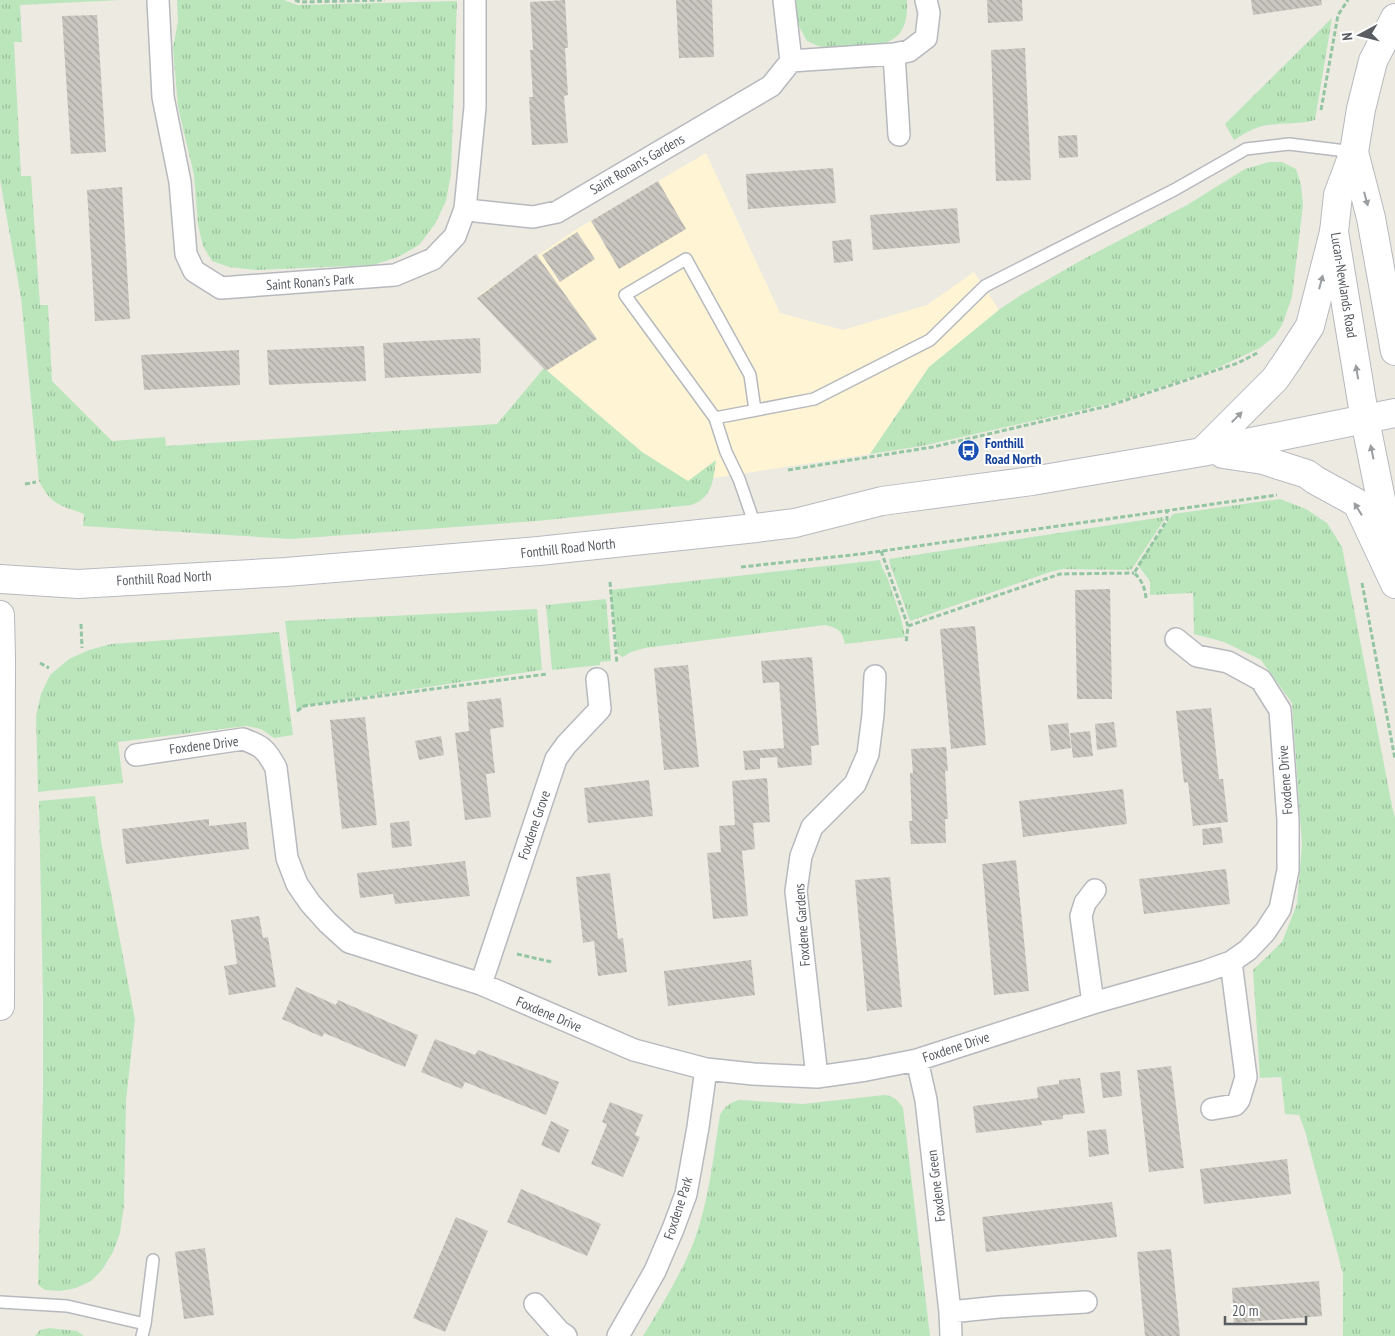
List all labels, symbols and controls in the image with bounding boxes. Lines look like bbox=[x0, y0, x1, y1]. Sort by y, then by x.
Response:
north arrow bbox=[1335, 10, 1385, 60]
text: N bbox=[1338, 32, 1356, 41]
street label: Saint Ronan's Gardens bbox=[586, 130, 688, 198]
one-way arrow bbox=[1362, 192, 1370, 207]
street label: Lucan-Newlands Road bbox=[1327, 231, 1361, 339]
street label: Saint Ronan's Park bbox=[265, 270, 355, 294]
one-way arrow bbox=[1317, 275, 1325, 290]
one-way arrow bbox=[1353, 364, 1361, 380]
one-way arrow bbox=[1231, 411, 1243, 423]
place label: Fonthill Road North bbox=[985, 434, 1041, 468]
bus stop icon: Fonthill Road North bbox=[957, 439, 981, 463]
one-way arrow bbox=[1368, 445, 1376, 460]
one-way arrow bbox=[1354, 502, 1363, 515]
street label: Fonthill Road North bbox=[520, 534, 616, 562]
street label: Fonthill Road North bbox=[116, 567, 212, 589]
street label: Foxdene Drive bbox=[168, 732, 240, 758]
street label: Foxdene Drive bbox=[1274, 744, 1296, 815]
street label: Foxdene Grove bbox=[514, 788, 554, 862]
street label: Foxdene Gardens bbox=[790, 883, 814, 967]
street label: Foxdene Drive bbox=[513, 992, 585, 1036]
street label: Foxdene Drive bbox=[920, 1028, 992, 1066]
street label: Foxdene Green bbox=[923, 1149, 949, 1223]
street label: Foxdene Park bbox=[659, 1174, 697, 1242]
scale bar bbox=[1225, 1294, 1306, 1326]
text: 20 m bbox=[1232, 1301, 1258, 1320]

